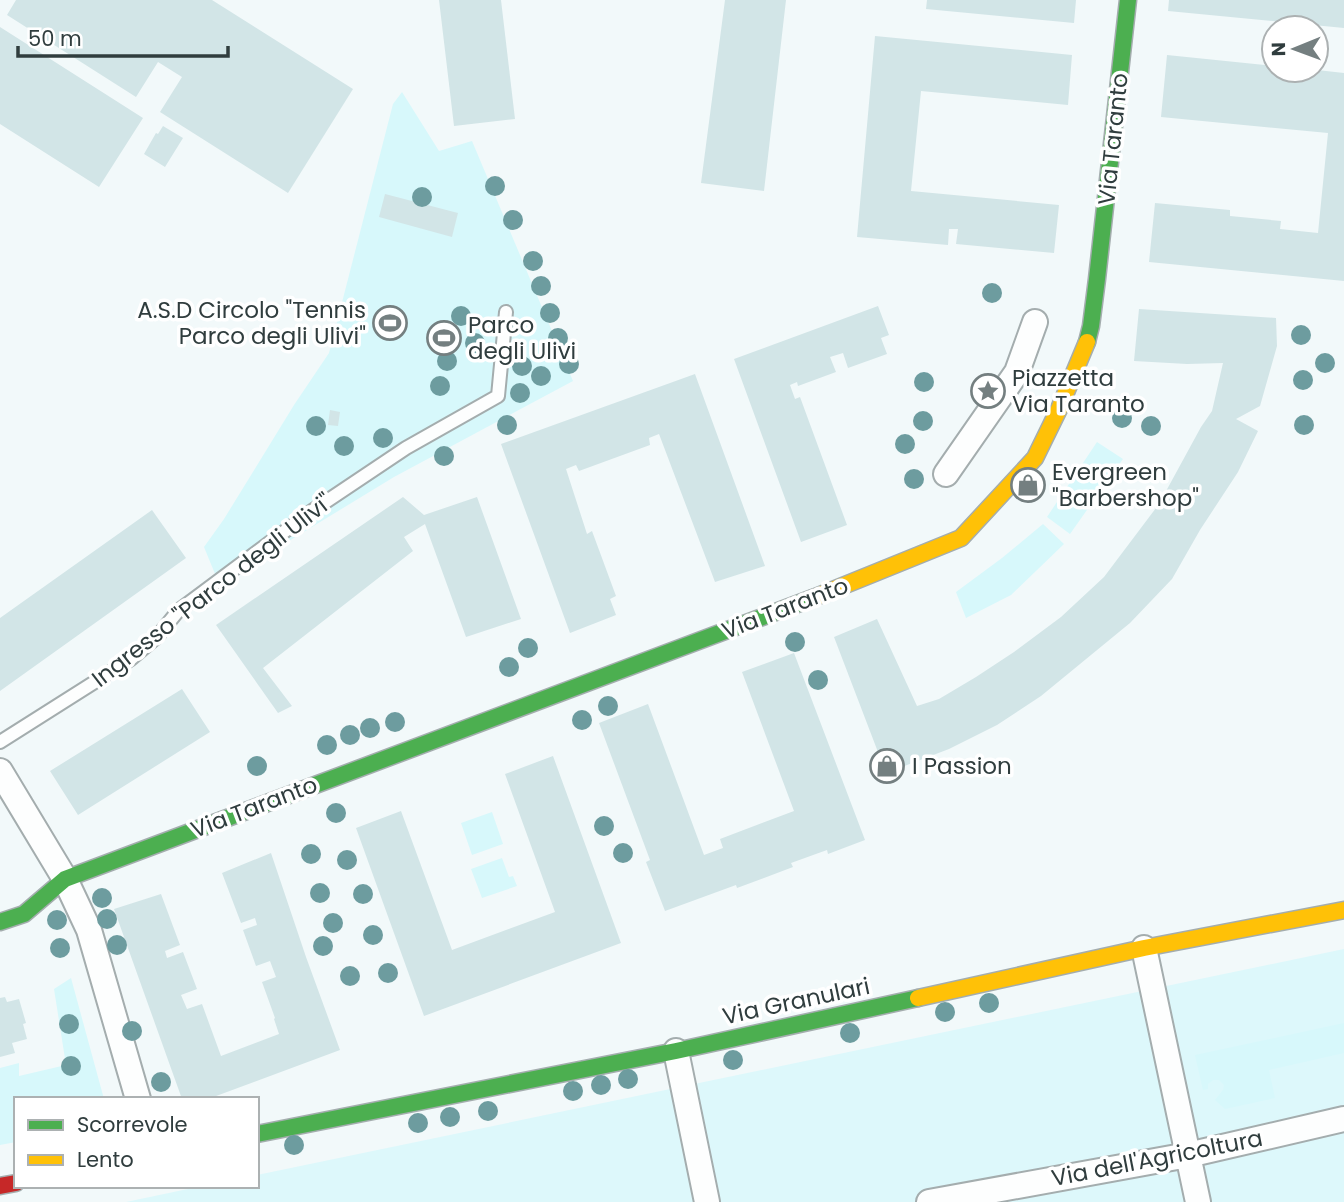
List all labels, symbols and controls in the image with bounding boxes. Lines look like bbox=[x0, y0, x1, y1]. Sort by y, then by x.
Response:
scale bar bbox=[18, 14, 228, 58]
north arrow bbox=[1260, 14, 1330, 84]
text: 50 m bbox=[28, 24, 82, 53]
text: N bbox=[1265, 42, 1292, 57]
street label: Via Taranto bbox=[1090, 71, 1136, 207]
place label: A.S.D Circolo "Tennis Parco degli Ulivi" bbox=[137, 294, 366, 352]
sports icon: A.S.D Circolo "Tennis Parco degli Ulivi" bbox=[371, 304, 409, 342]
place label: Parco degli Ulivi bbox=[468, 309, 576, 367]
sports icon: Parco degli Ulivi bbox=[425, 319, 463, 357]
place label: Piazzetta Via Taranto bbox=[1012, 362, 1145, 420]
place icon: Piazzetta Via Taranto bbox=[969, 372, 1007, 410]
place label: Evergreen "Barbershop" bbox=[1052, 456, 1199, 514]
shop icon: Evergreen "Barbershop" bbox=[1009, 466, 1047, 504]
street label: Ingresso "Parco degli Ulivi" bbox=[85, 486, 339, 694]
street label: Via Taranto bbox=[717, 569, 853, 647]
shop icon: I Passion bbox=[868, 747, 906, 785]
place label: I Passion bbox=[912, 750, 1012, 782]
street label: Via Taranto bbox=[186, 768, 322, 846]
street label: Via Granulari bbox=[719, 970, 873, 1032]
legend bbox=[14, 1097, 259, 1188]
text: Scorrevole bbox=[77, 1110, 188, 1139]
street label: Via dell'Agricoltura bbox=[1049, 1122, 1265, 1194]
text: Lento bbox=[77, 1145, 134, 1174]

